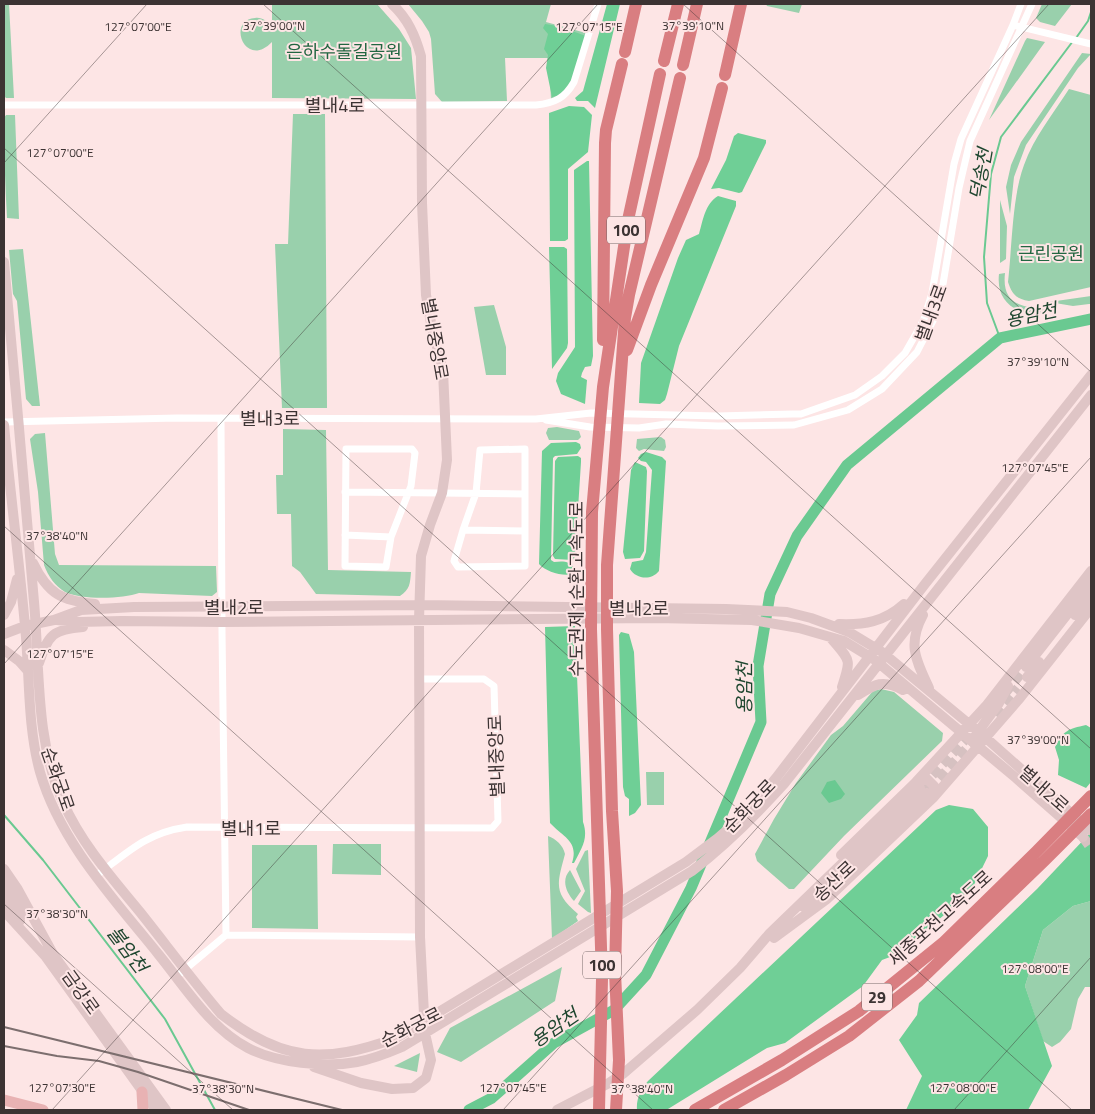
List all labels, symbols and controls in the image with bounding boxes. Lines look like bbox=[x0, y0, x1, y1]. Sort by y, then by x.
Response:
text: 37°39'00"N bbox=[243, 16, 305, 35]
text: 37°39'10"N bbox=[662, 16, 724, 35]
text: 127°07'00"E bbox=[104, 17, 172, 36]
text: 127°07'15"E bbox=[555, 17, 623, 36]
park label: 은하수돌길공원 bbox=[286, 38, 402, 65]
street label: 별내4로 bbox=[305, 92, 365, 119]
text: 127°07'00"E bbox=[26, 143, 94, 162]
water label: 덕송천 bbox=[961, 144, 999, 202]
road number: 100 bbox=[607, 216, 645, 244]
park label: 근린공원 bbox=[1018, 240, 1084, 267]
street label: 별내3로 bbox=[908, 280, 954, 346]
water label: 용암천 bbox=[1002, 294, 1061, 334]
street label: 별내중앙로 bbox=[415, 296, 455, 382]
text: 37°39'10"N bbox=[1007, 352, 1069, 371]
street label: 별내3로 bbox=[240, 405, 300, 432]
text: 127°07'45"E bbox=[1001, 458, 1069, 477]
street label: 수도권제1순환고속도로 bbox=[563, 501, 590, 677]
text: 37°38'40"N bbox=[26, 526, 88, 545]
street label: 별내2로 bbox=[204, 594, 264, 621]
street label: 별내2로 bbox=[609, 595, 669, 622]
text: 127°07'15"E bbox=[26, 644, 94, 663]
water label: 용암천 bbox=[729, 660, 758, 714]
street label: 별내중앙로 bbox=[481, 714, 511, 798]
text: 37°39'00"N bbox=[1007, 730, 1069, 749]
street label: 순화궁로 bbox=[34, 743, 82, 815]
street label: 별내2로 bbox=[1013, 759, 1075, 819]
street label: 순화궁로 bbox=[716, 773, 782, 839]
street label: 별내1로 bbox=[221, 815, 281, 842]
street label: 송산로 bbox=[807, 854, 861, 908]
street label: 세종포천고속도로 bbox=[882, 864, 998, 972]
text: 37°38'30"N bbox=[26, 904, 88, 923]
water label: 불암천 bbox=[101, 919, 156, 980]
road number: 100 bbox=[583, 952, 621, 978]
text: 127°08'00"E bbox=[1001, 959, 1069, 978]
street label: 금강로 bbox=[55, 964, 107, 1020]
road number: 29 bbox=[862, 984, 892, 1010]
water label: 용암천 bbox=[524, 999, 585, 1054]
street label: 순화궁로 bbox=[375, 1000, 447, 1054]
text: 127°07'30"E bbox=[28, 1078, 96, 1097]
text: 127°07'45"E bbox=[479, 1078, 547, 1097]
text: 127°08'00"E bbox=[929, 1078, 997, 1097]
text: 37°38'30"N bbox=[192, 1079, 254, 1098]
text: 37°38'40"N bbox=[611, 1079, 673, 1098]

